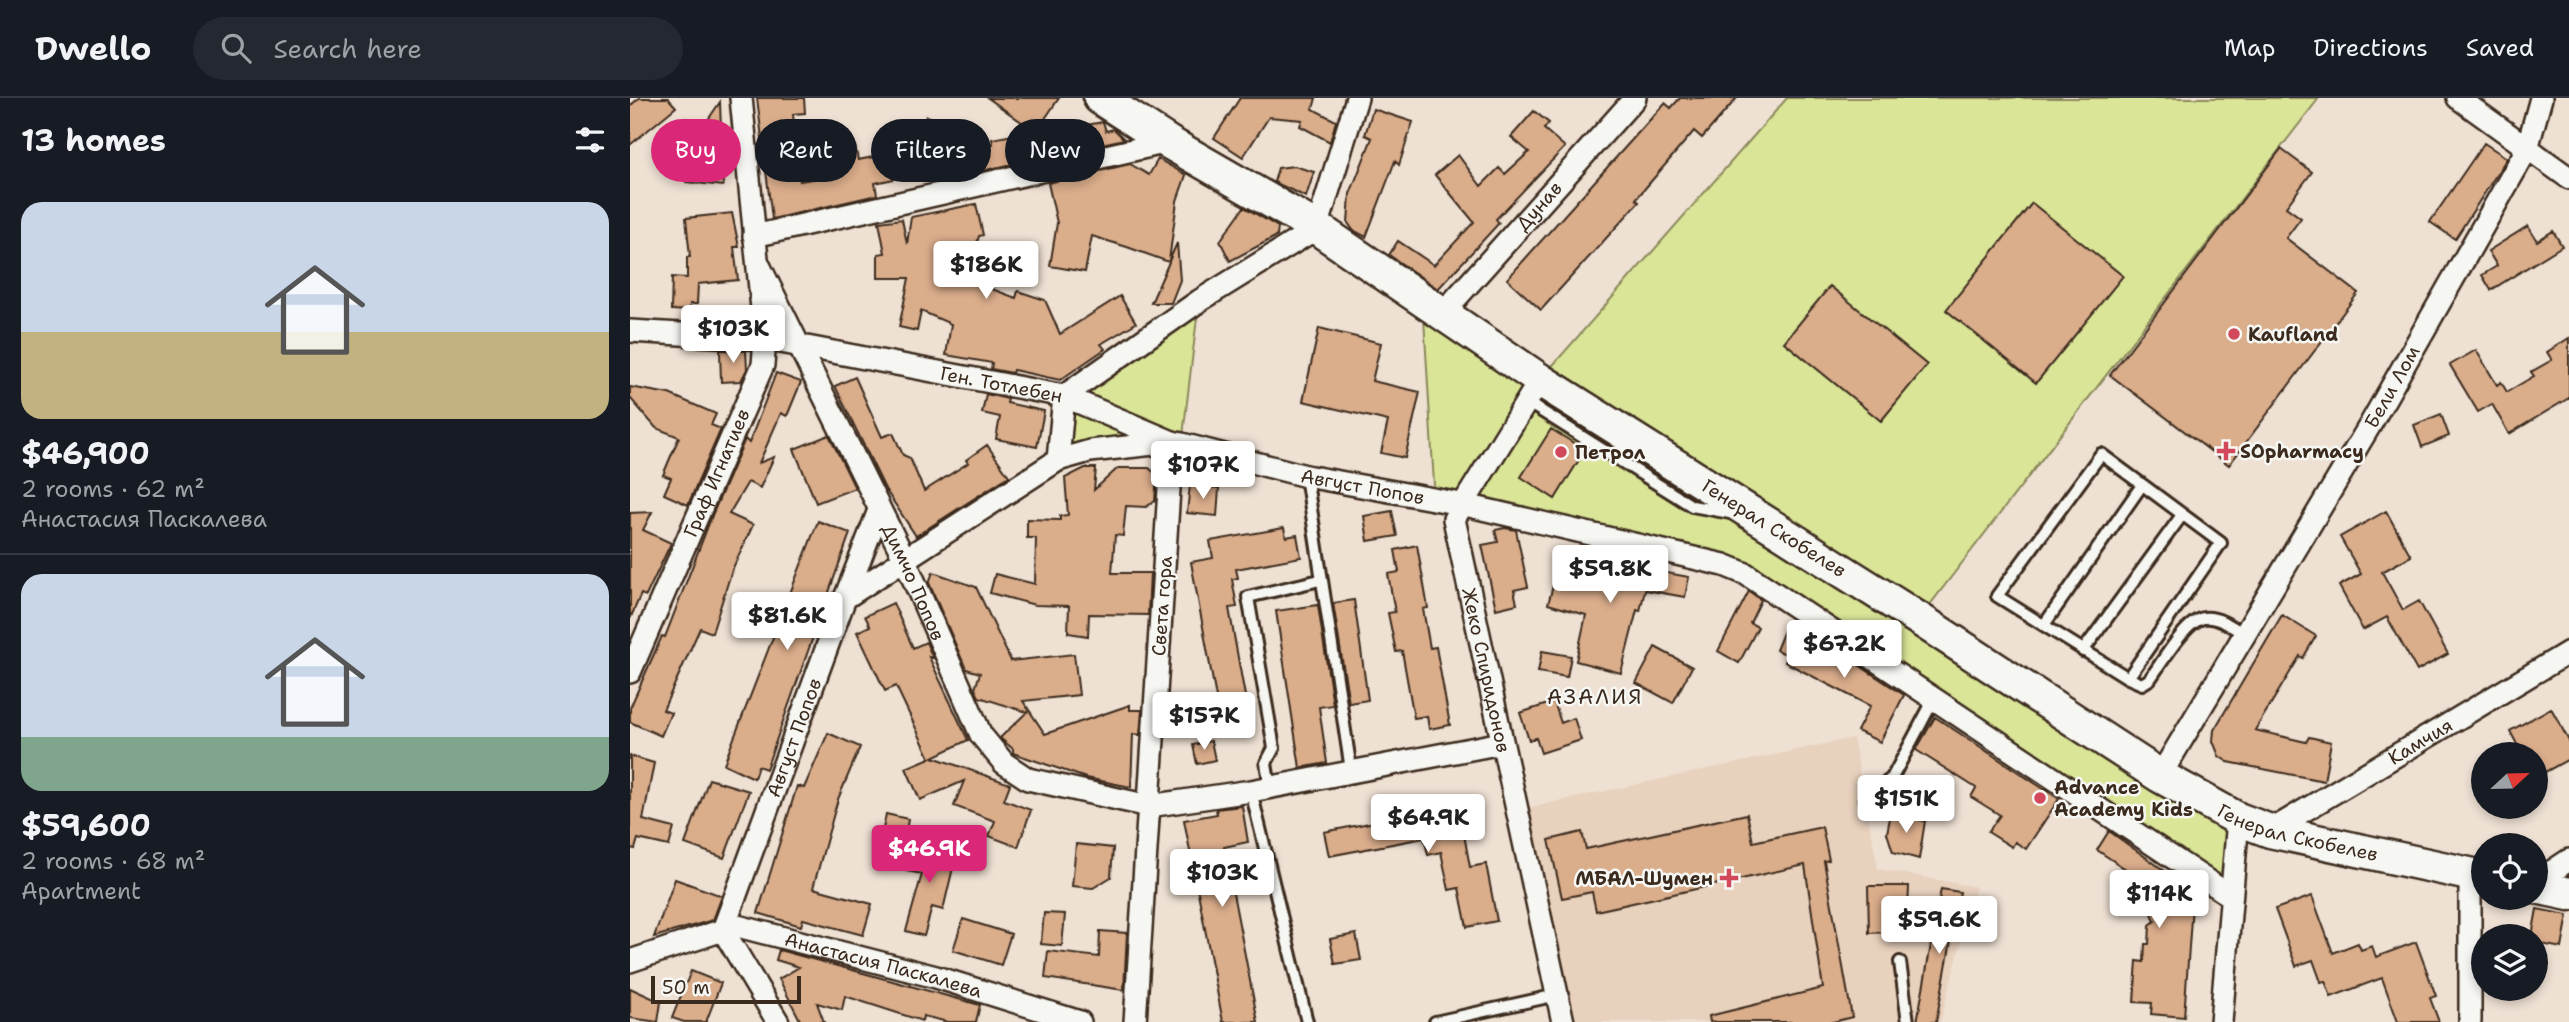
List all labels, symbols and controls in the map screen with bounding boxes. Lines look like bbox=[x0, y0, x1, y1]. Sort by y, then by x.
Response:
search box bbox=[193, 17, 683, 80]
text: Dwello bbox=[35, 26, 151, 71]
icon: search bbox=[217, 29, 255, 67]
text: Search here bbox=[273, 31, 422, 66]
text: Map bbox=[2224, 32, 2275, 64]
text: Directions bbox=[2313, 32, 2428, 64]
text: Saved bbox=[2466, 32, 2534, 64]
chip: Buy bbox=[651, 119, 741, 182]
chip: Rent bbox=[755, 119, 857, 182]
chip: Filters bbox=[871, 119, 991, 182]
chip: New bbox=[1005, 119, 1105, 182]
text: 13 homes bbox=[21, 120, 166, 161]
icon: filters bbox=[571, 121, 609, 159]
street label: Дунав bbox=[1510, 176, 1567, 236]
pin: $186K bbox=[937, 242, 1035, 301]
icon: home bbox=[252, 247, 378, 373]
text: $186K bbox=[949, 249, 1023, 279]
pin: $103K bbox=[684, 306, 782, 365]
text: $103K bbox=[697, 313, 769, 343]
place label: Kaufland bbox=[2248, 322, 2338, 347]
marker: Kaufland bbox=[2226, 326, 2242, 342]
street label: Бели Лом bbox=[2358, 341, 2425, 433]
street label: Ген. Тотлебен bbox=[938, 360, 1065, 408]
street label: Граф Игнатиев bbox=[677, 405, 755, 541]
text: $46,900 bbox=[21, 433, 150, 474]
place label: SOpharmacy bbox=[2240, 439, 2364, 464]
place label: Петрол bbox=[1575, 440, 1646, 465]
pin: $107K bbox=[1154, 442, 1252, 501]
marker: SOpharmacy bbox=[2218, 443, 2234, 459]
marker: Петрол bbox=[1553, 444, 1569, 460]
text: $107K bbox=[1167, 449, 1239, 479]
street label: Август Попов bbox=[1299, 463, 1426, 510]
street label: Генерал Скобелев bbox=[1698, 473, 1851, 583]
text: 2 rooms · 62 m² bbox=[21, 474, 205, 504]
text: Анастасия Паскалева bbox=[21, 504, 267, 534]
street label: Димчо Попов bbox=[876, 519, 951, 644]
pin: $59.8K bbox=[1553, 546, 1667, 605]
text: $59.8K bbox=[1568, 553, 1652, 583]
street label: Света гора bbox=[1146, 555, 1178, 657]
street label: Жеко Спиридонов bbox=[1457, 585, 1517, 755]
pin: $81.6K bbox=[730, 592, 844, 652]
text: $81.6K bbox=[748, 600, 826, 630]
icon: home bbox=[252, 619, 378, 745]
pin: $67.2K bbox=[1787, 620, 1901, 680]
text: $67.2K bbox=[1803, 628, 1885, 658]
street label: Август Попов bbox=[760, 675, 827, 801]
district label: АЗАЛИЯ bbox=[1547, 683, 1643, 711]
pin: $157K bbox=[1155, 692, 1253, 752]
text: $157K bbox=[1168, 700, 1240, 730]
street label: Камчия bbox=[2383, 712, 2457, 770]
north arrow bbox=[2471, 742, 2548, 819]
map controls bbox=[2471, 742, 2548, 1001]
place label: Advance Academy Kids bbox=[2054, 775, 2193, 822]
pin: $151K bbox=[1857, 776, 1955, 835]
text: $151K bbox=[1873, 783, 1939, 813]
marker: Advance Academy Kids bbox=[2032, 790, 2048, 806]
pin: $64.9K bbox=[1371, 794, 1485, 854]
street label: Генерал Скобелев bbox=[2213, 798, 2380, 866]
text: $64.9K bbox=[1387, 802, 1469, 832]
text: $59,600 bbox=[21, 805, 151, 846]
pin: $46.9K bbox=[872, 826, 986, 885]
text: $46.9K bbox=[888, 833, 970, 863]
button: locate bbox=[2471, 833, 2548, 910]
text: 2 rooms · 68 m² bbox=[21, 846, 205, 876]
pin: $103K bbox=[1173, 850, 1271, 909]
text: $103K bbox=[1186, 857, 1258, 887]
place label: МБАЛ-Шумен bbox=[1575, 866, 1713, 891]
marker: МБАЛ-Шумен bbox=[1719, 868, 1739, 888]
pin: $114K bbox=[2110, 870, 2208, 930]
text: Apartment bbox=[21, 876, 141, 906]
text: $114K bbox=[2126, 878, 2192, 908]
pin: $59.6K bbox=[1882, 896, 1996, 956]
text: $59.6K bbox=[1897, 904, 1981, 934]
button: layers bbox=[2471, 924, 2548, 1001]
street label: Анастасия Паскалева bbox=[782, 926, 986, 1003]
scale bar bbox=[651, 973, 802, 1005]
text: 50 m bbox=[662, 975, 710, 1000]

